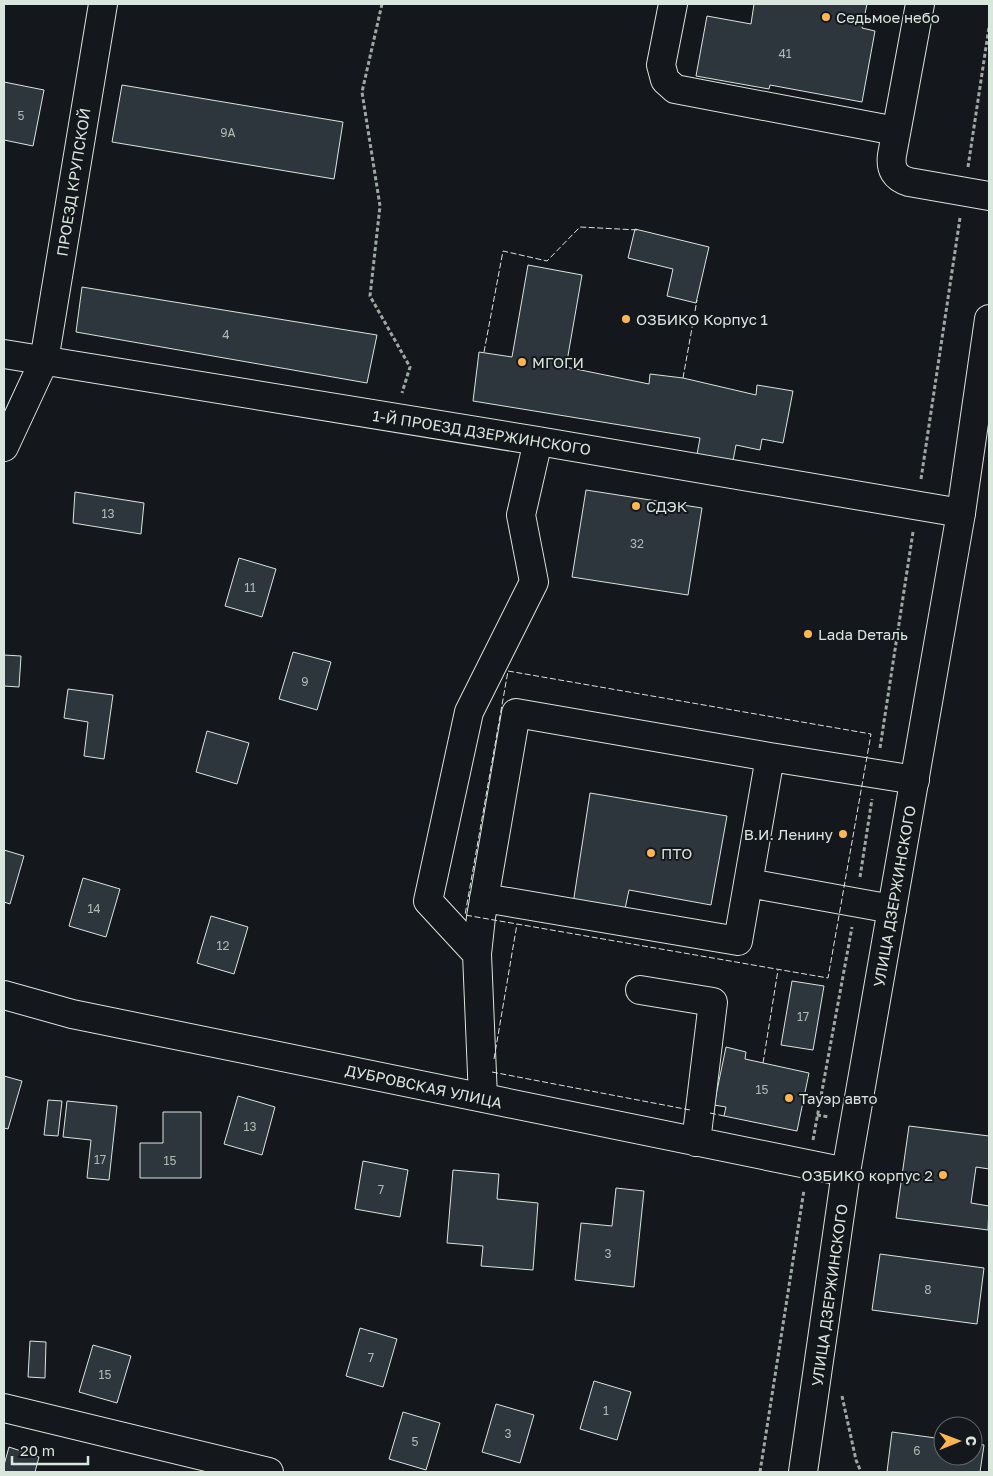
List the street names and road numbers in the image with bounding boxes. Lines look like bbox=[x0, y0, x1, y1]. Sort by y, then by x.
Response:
street label: ПРОЕЗД КРУПСКОЙ bbox=[52, 107, 94, 257]
street label: 1-Й ПРОЕЗД ДЗЕРЖИНСКОГО bbox=[372, 406, 592, 458]
street label: УЛИЦА ДЗЕРЖИНСКОГО bbox=[869, 804, 919, 988]
street label: ДУБРОВСКАЯ УЛИЦА bbox=[344, 1061, 504, 1111]
street label: УЛИЦА ДЗЕРЖИНСКОГО bbox=[807, 1203, 851, 1387]

